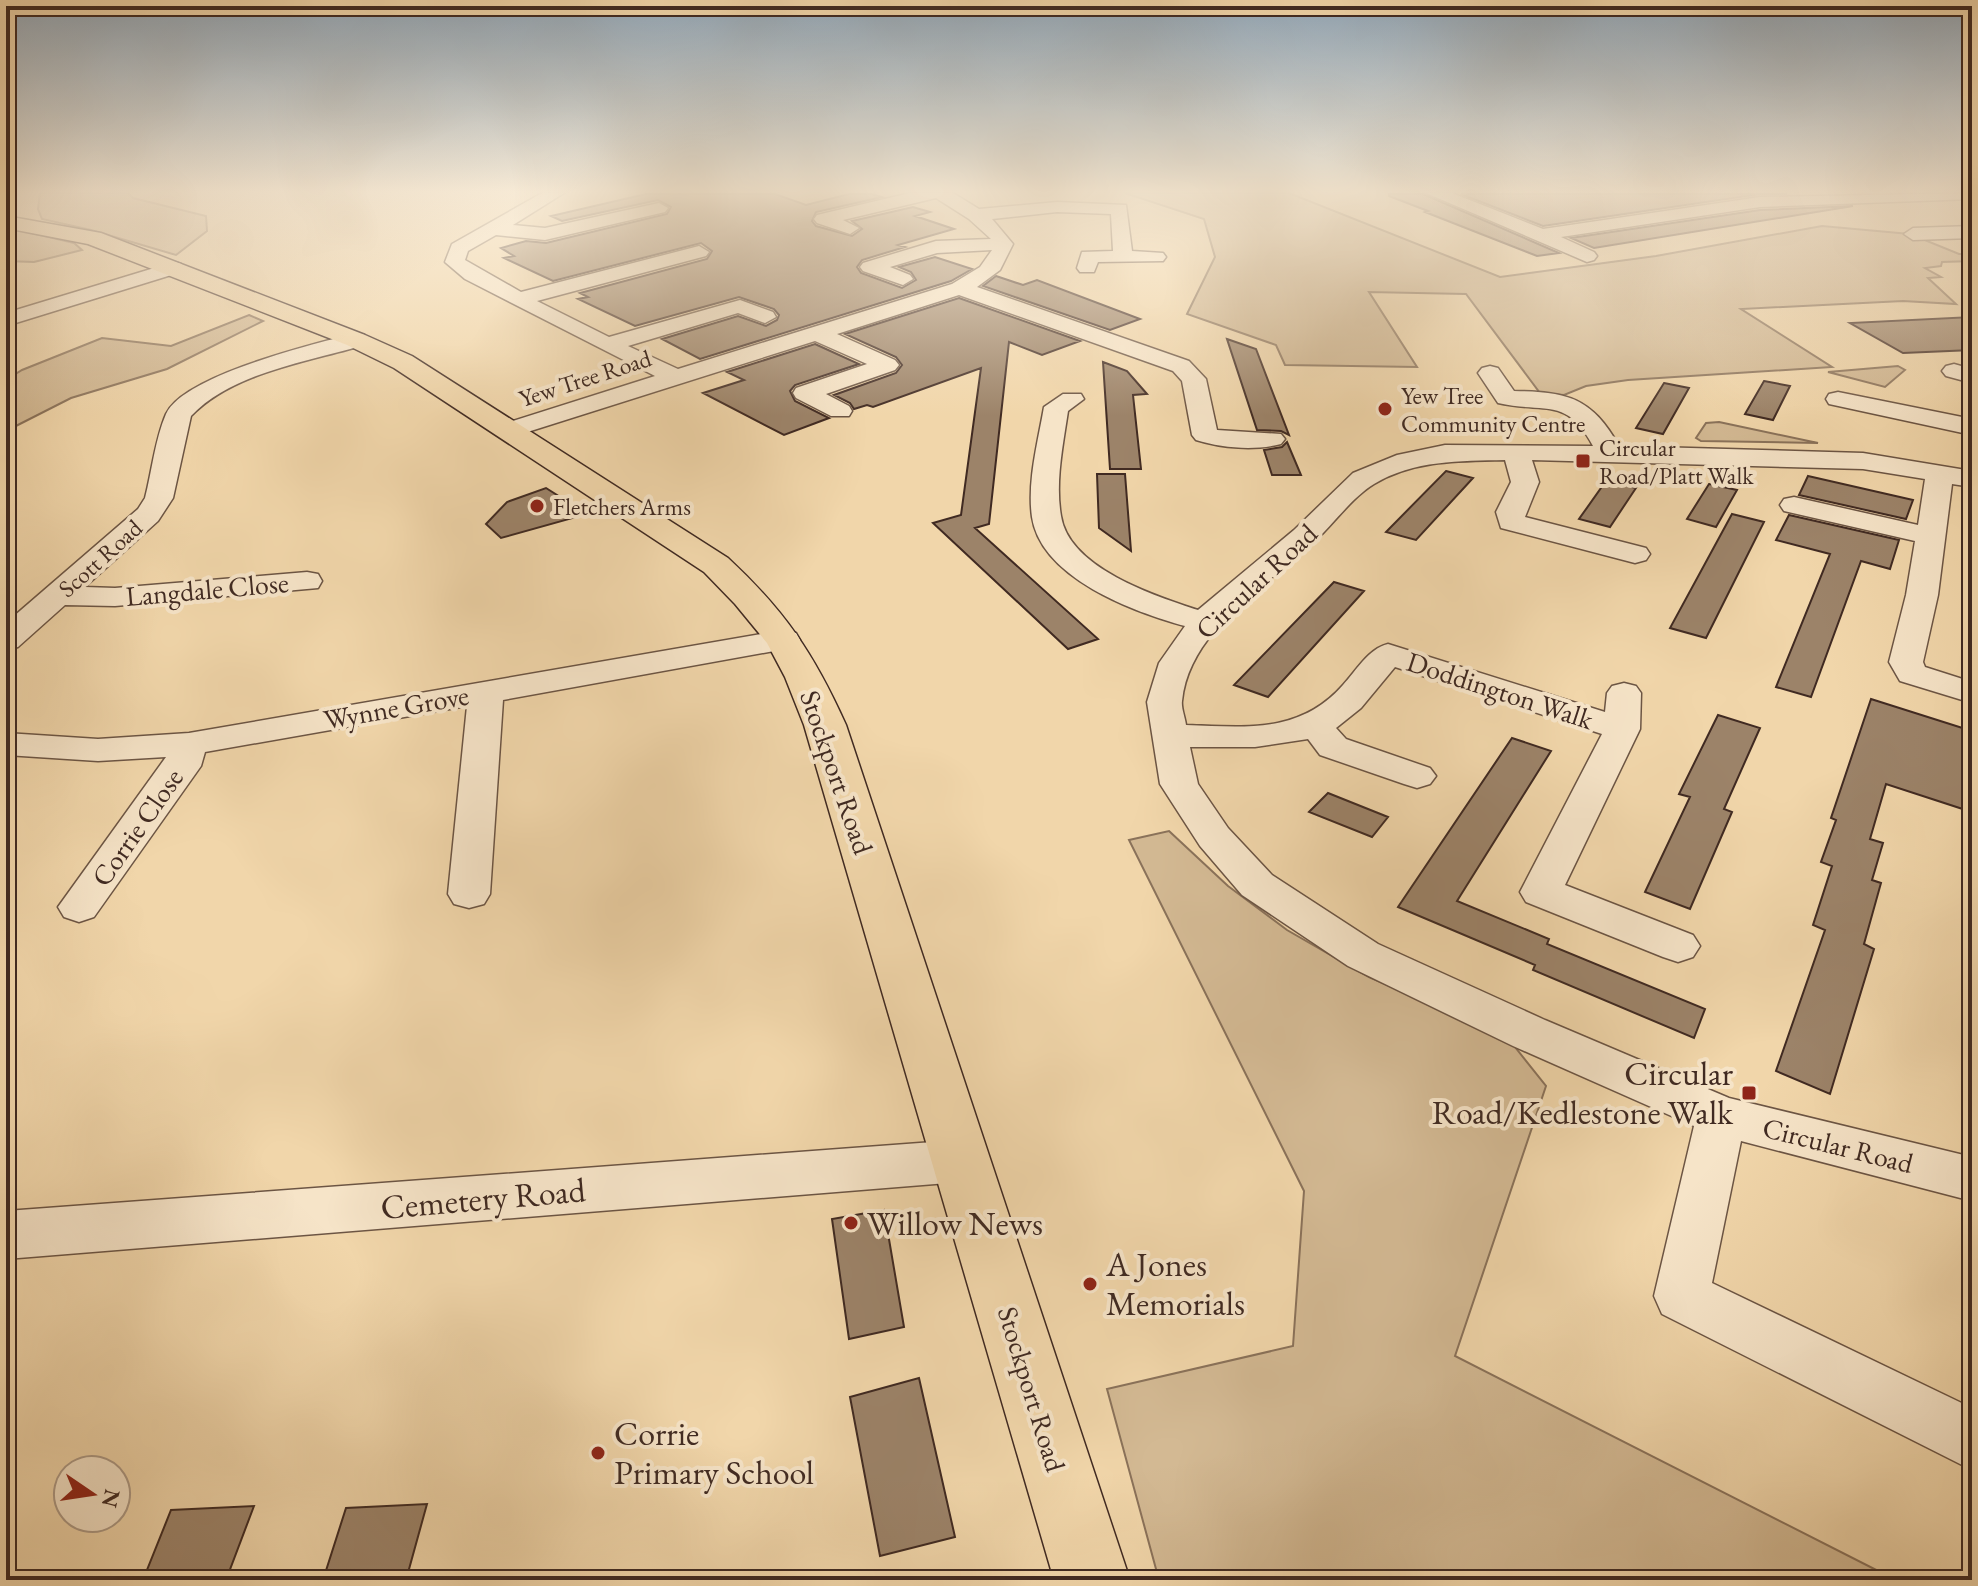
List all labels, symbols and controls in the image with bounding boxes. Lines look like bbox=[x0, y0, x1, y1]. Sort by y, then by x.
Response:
street label: Yew Tree Road bbox=[515, 342, 656, 414]
place label: Yew Tree Community Centre bbox=[1401, 380, 1585, 439]
marker: Yew Tree Community Centre bbox=[1376, 400, 1394, 418]
place label: Circular Road/Platt Walk bbox=[1599, 432, 1754, 491]
marker: Circular Road/Platt Walk bbox=[1574, 452, 1592, 470]
place label: Fletchers Arms bbox=[553, 491, 691, 522]
marker: Fletchers Arms bbox=[528, 497, 546, 515]
street label: Scott Road bbox=[52, 512, 149, 604]
street label: Circular Road bbox=[1188, 515, 1325, 647]
street label: Langdale Close bbox=[124, 564, 290, 614]
street label: Doddington Walk bbox=[1402, 643, 1599, 737]
street label: Wynne Grove bbox=[321, 677, 472, 737]
street label: Stockport Road bbox=[792, 685, 882, 859]
street label: Corrie Close bbox=[83, 761, 191, 893]
place label: Circular Road/Kedlestone Walk bbox=[1432, 1051, 1734, 1134]
marker: Circular Road/Kedlestone Walk bbox=[1740, 1084, 1758, 1102]
street label: Circular Road bbox=[1759, 1109, 1918, 1181]
street label: Cemetery Road bbox=[379, 1167, 588, 1229]
place label: Willow News bbox=[867, 1201, 1043, 1245]
marker: Willow News bbox=[842, 1214, 860, 1232]
place label: A Jones Memorials bbox=[1105, 1242, 1245, 1325]
marker: A Jones Memorials bbox=[1081, 1275, 1099, 1293]
street label: Stockport Road bbox=[990, 1302, 1074, 1477]
place label: Corrie Primary School bbox=[614, 1411, 814, 1494]
marker: Corrie Primary School bbox=[589, 1444, 607, 1462]
north arrow bbox=[52, 1454, 132, 1534]
text: N bbox=[95, 1486, 127, 1511]

